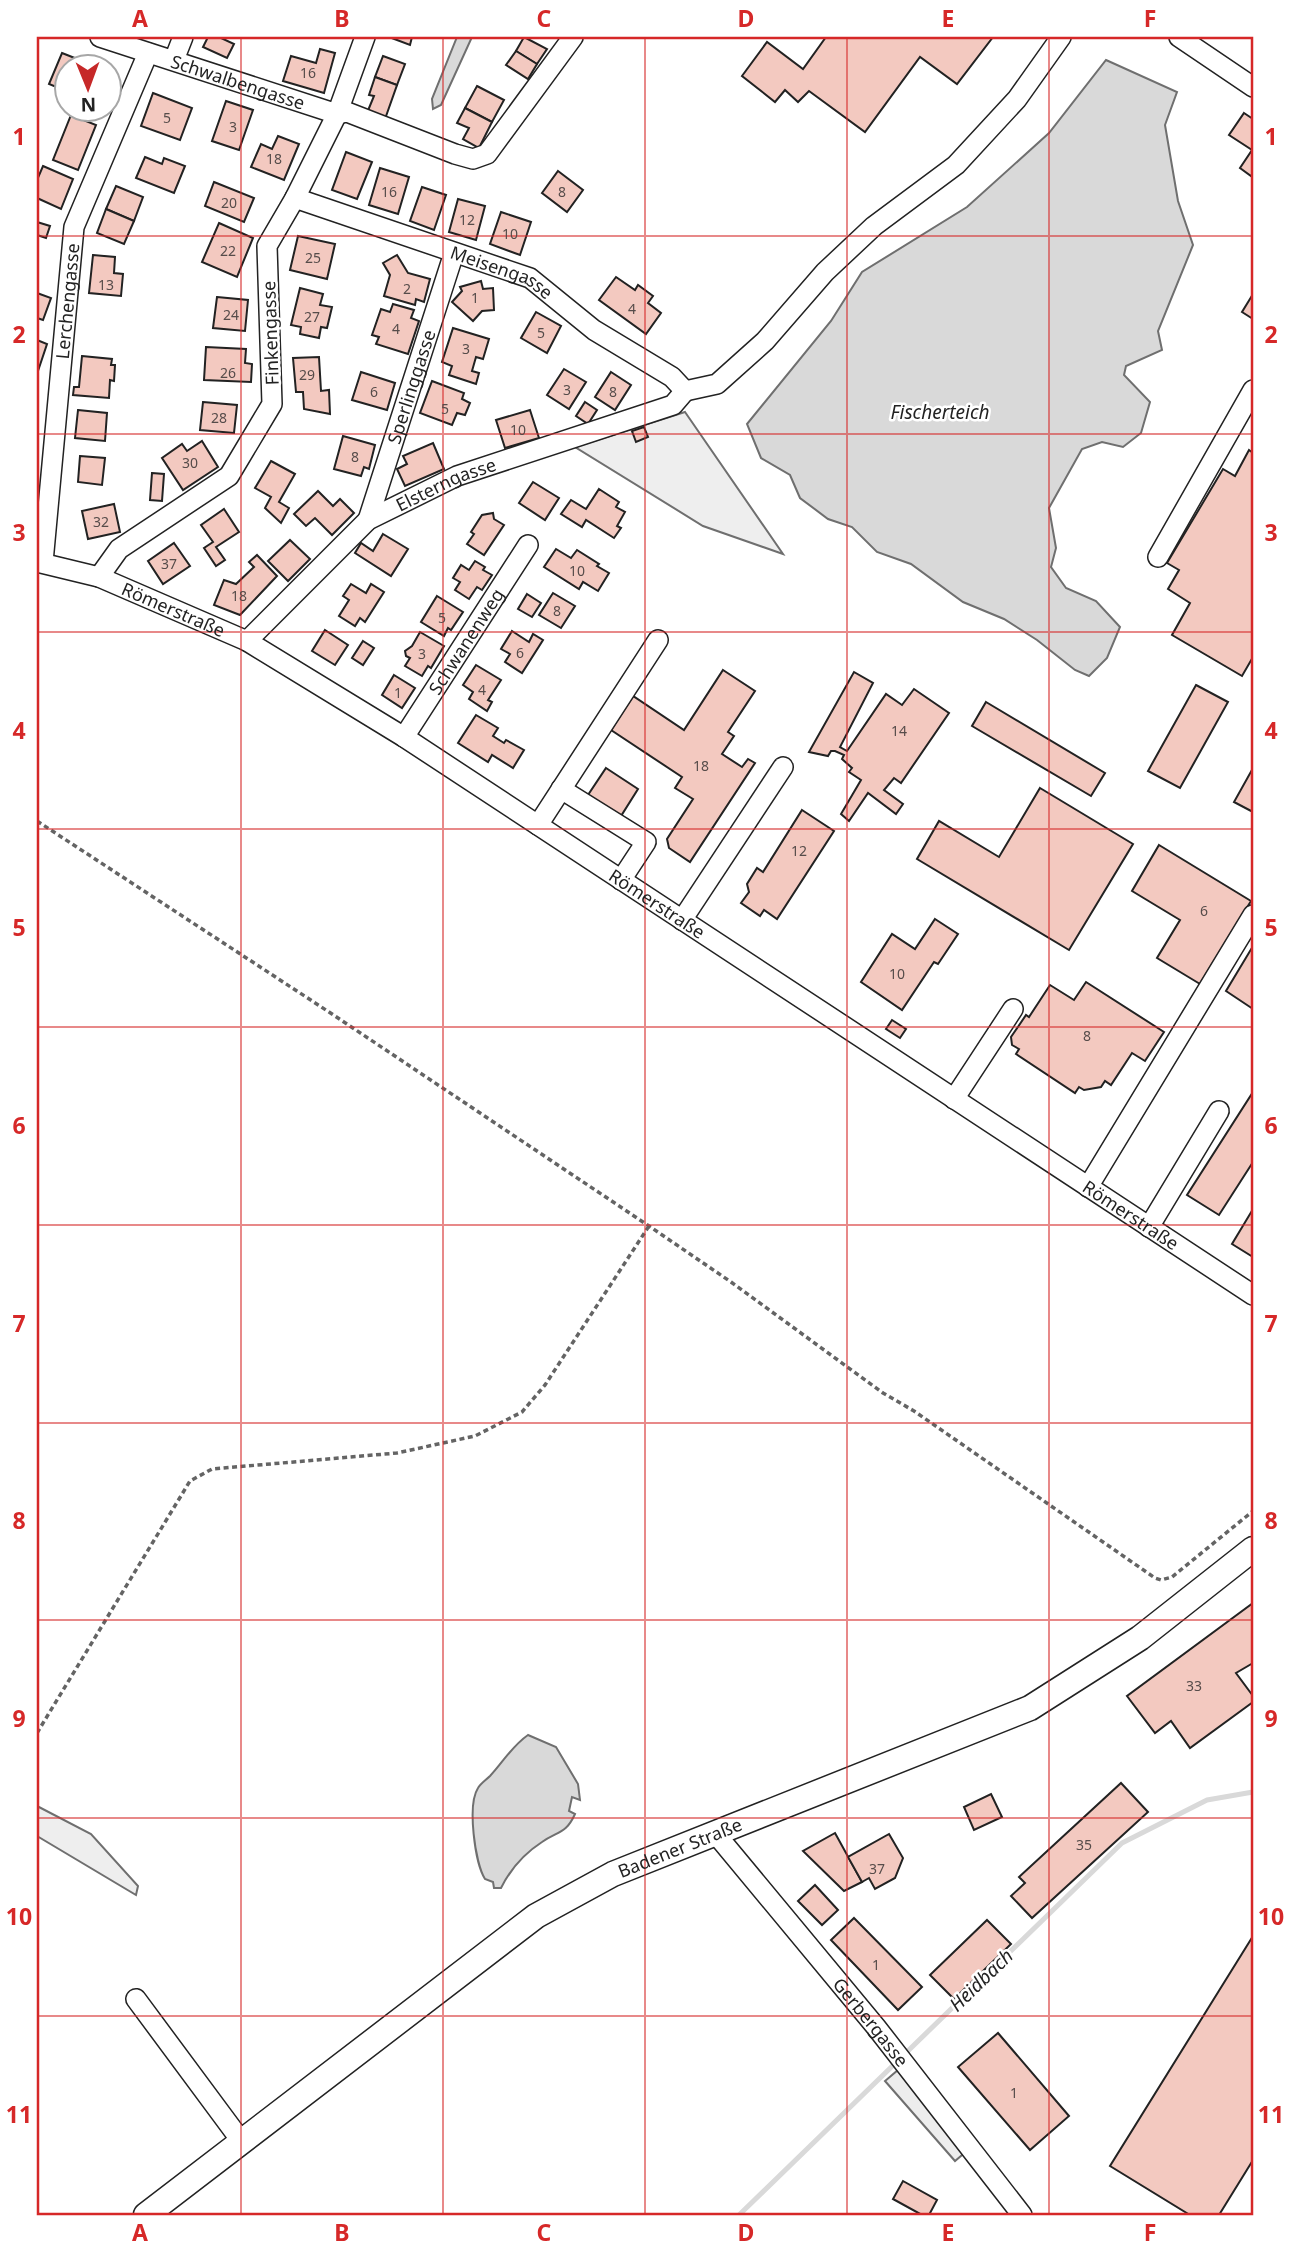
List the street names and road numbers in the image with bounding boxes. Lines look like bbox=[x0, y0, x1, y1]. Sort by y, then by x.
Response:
street label: Schwalbengasse bbox=[168, 49, 308, 115]
street label: Meisengasse bbox=[448, 240, 558, 304]
street label: Lerchengasse bbox=[50, 242, 84, 360]
street label: Finkengasse bbox=[256, 280, 284, 386]
street label: Sperlinggasse bbox=[381, 327, 441, 447]
street label: Elsterngasse bbox=[392, 452, 499, 516]
street label: Römerstraße bbox=[118, 576, 229, 642]
street label: Schwanenweg bbox=[423, 584, 509, 699]
street label: Römerstraße bbox=[604, 863, 710, 944]
street label: Römerstraße bbox=[1078, 1174, 1184, 1255]
street label: Badener Straße bbox=[614, 1812, 745, 1883]
street label: Gerbergasse bbox=[828, 1972, 914, 2071]

